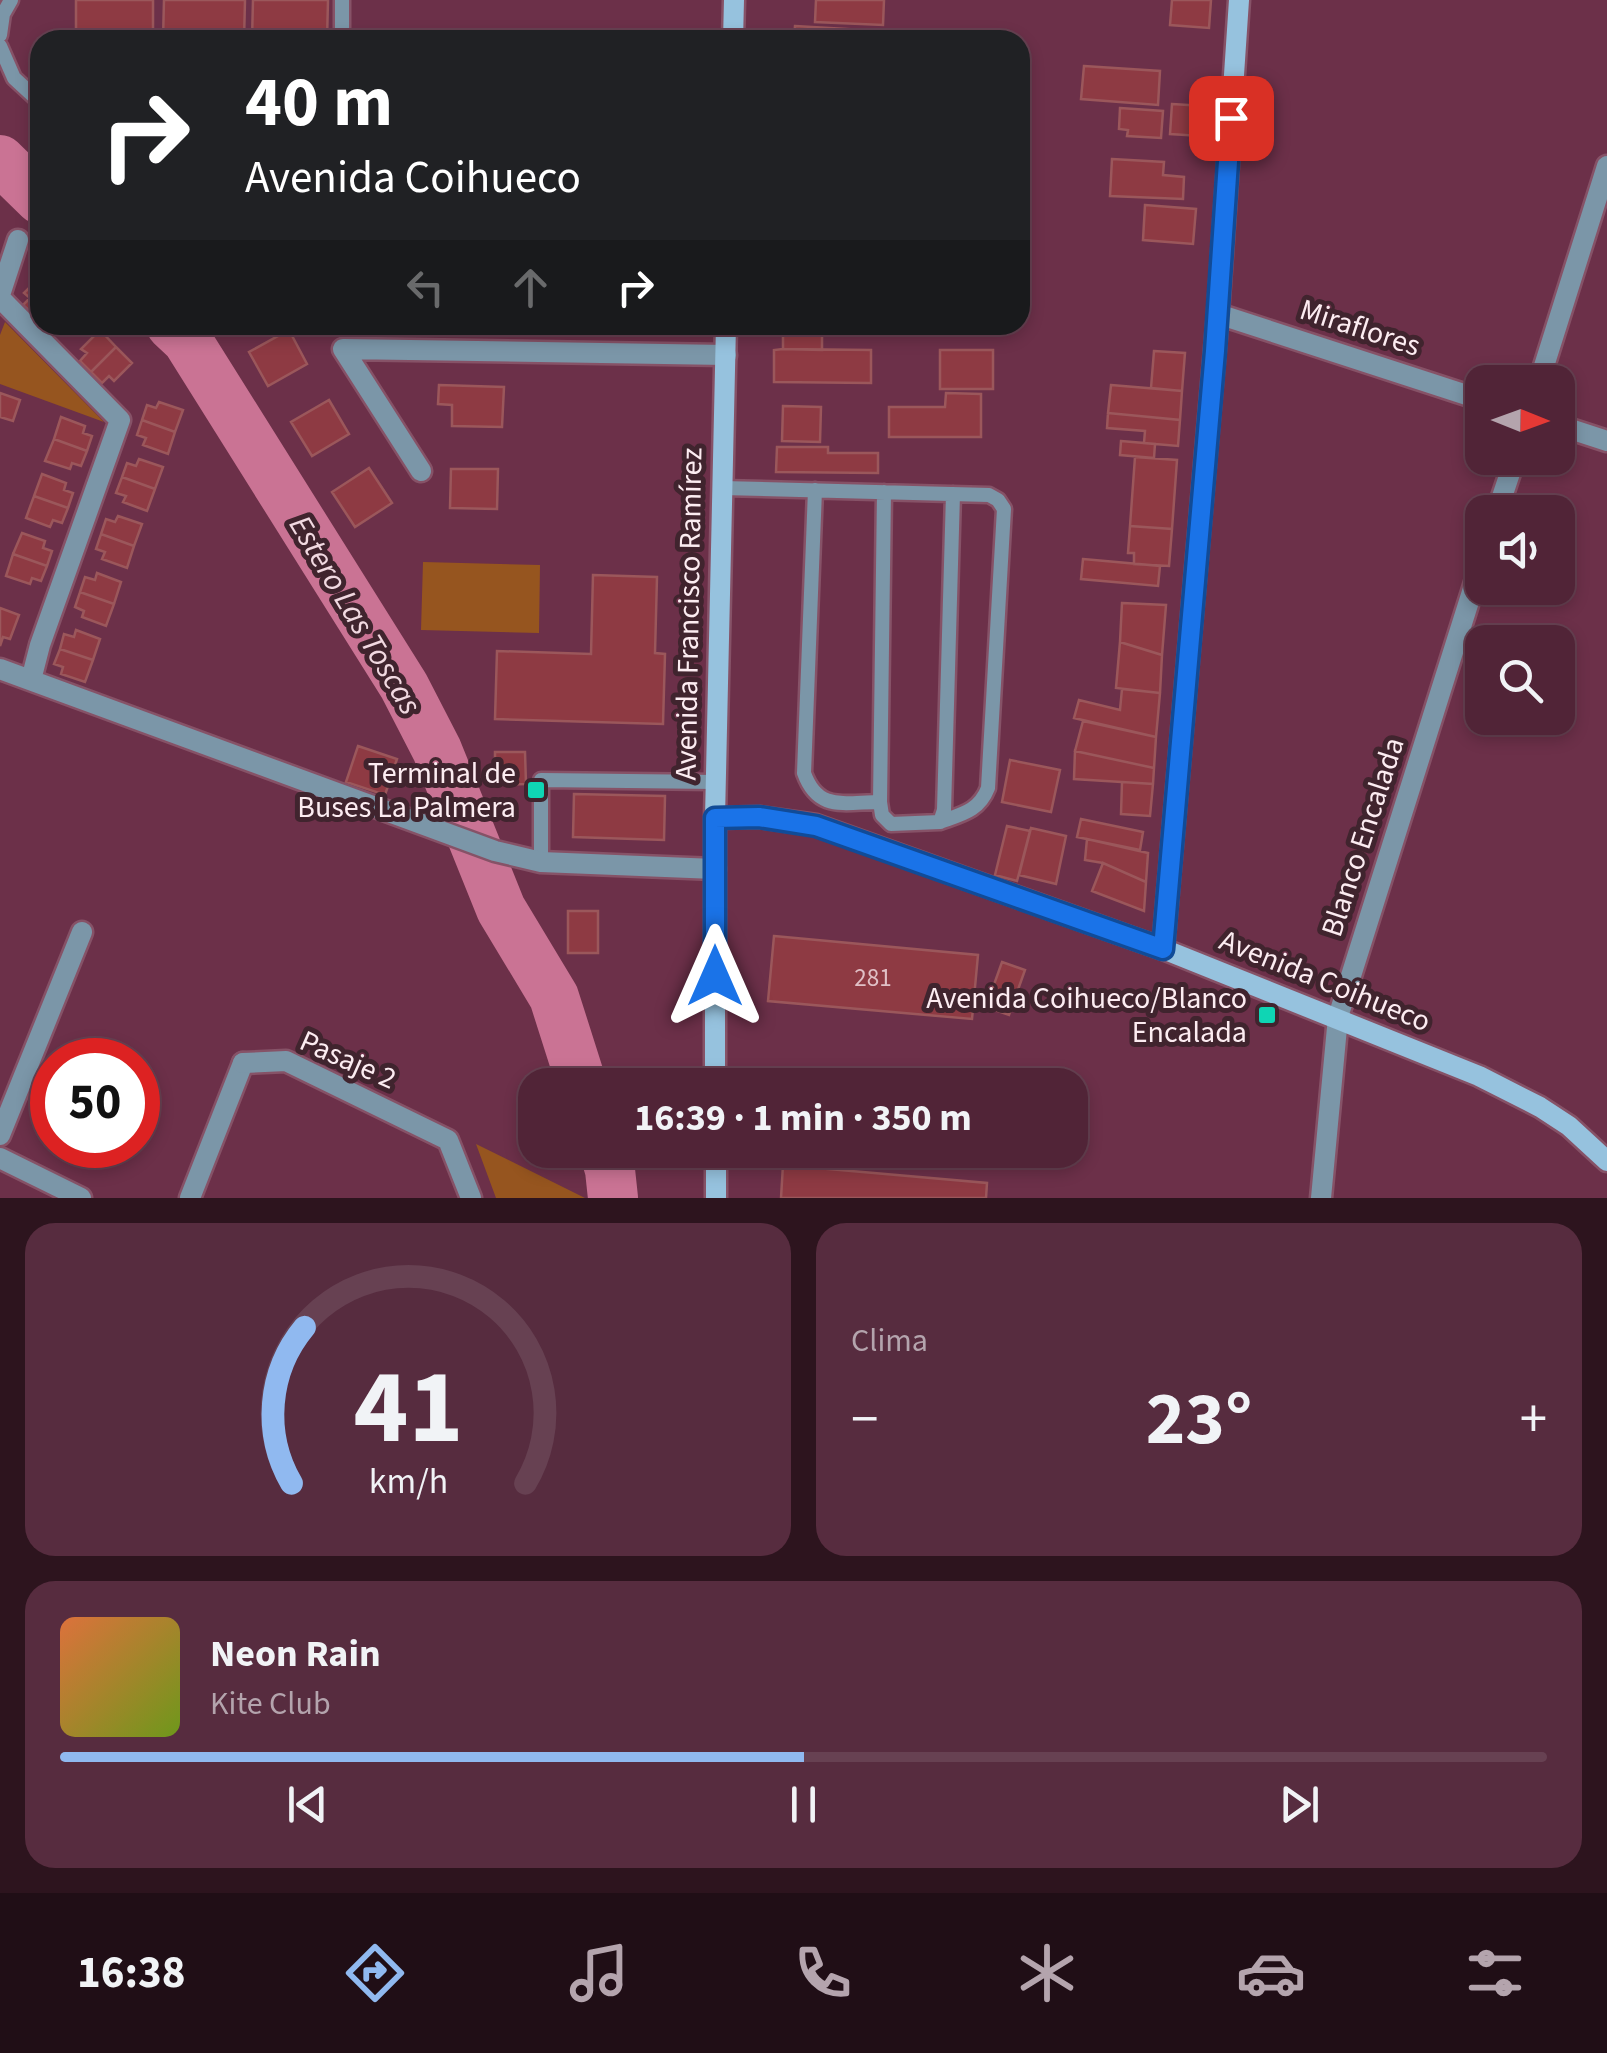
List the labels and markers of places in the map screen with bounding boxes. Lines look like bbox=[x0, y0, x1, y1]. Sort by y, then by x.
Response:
pin bbox=[1189, 76, 1274, 161]
place label: Terminal de Buses La Palmera bbox=[297, 752, 516, 829]
marker: Terminal de Buses La Palmera bbox=[525, 779, 547, 801]
place label: Avenida Coihueco/Blanco Encalada bbox=[926, 977, 1247, 1054]
marker: Avenida Coihueco/Blanco Encalada bbox=[1256, 1004, 1278, 1026]

